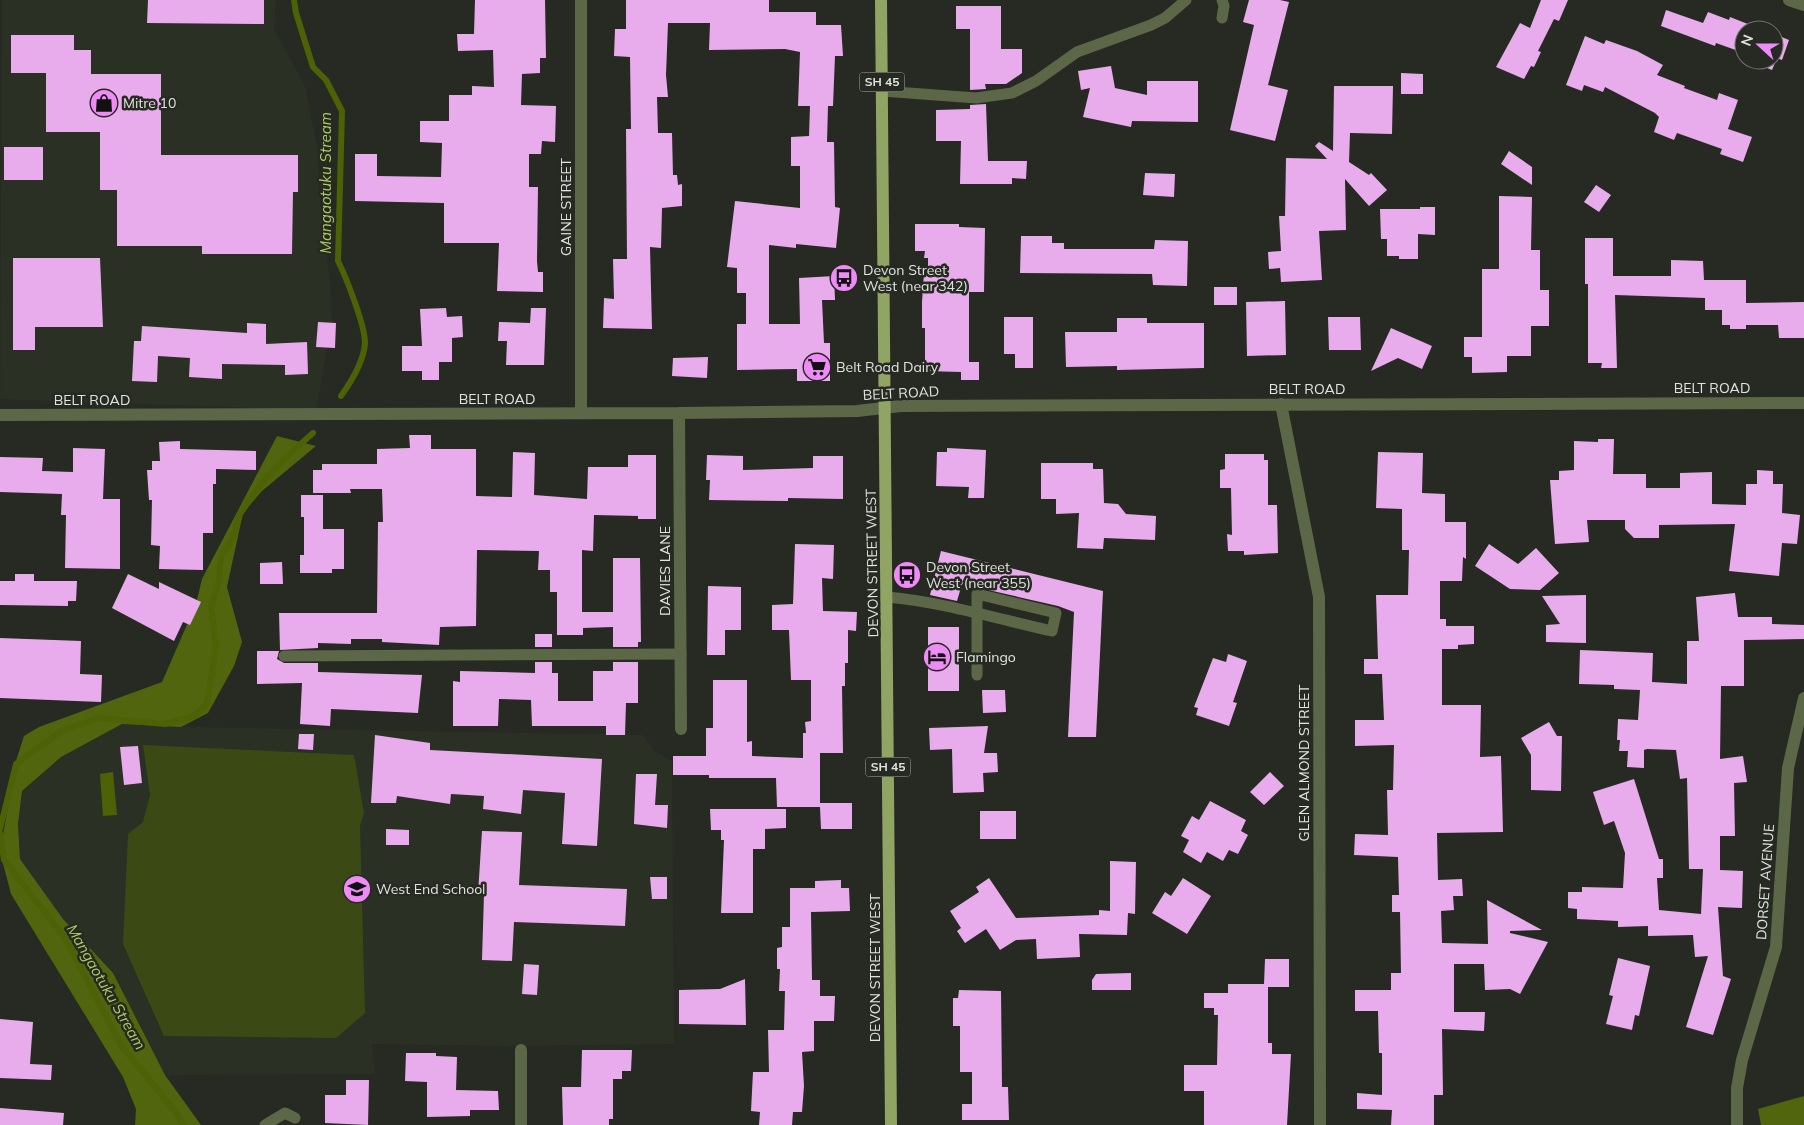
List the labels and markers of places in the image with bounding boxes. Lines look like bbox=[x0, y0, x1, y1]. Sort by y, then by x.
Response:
shop icon: Mitre 10 bbox=[89, 88, 119, 118]
place label: Mitre 10 bbox=[123, 94, 176, 112]
place label: Devon Street West (near 342) bbox=[863, 261, 968, 295]
bus stop icon: Devon Street West (near 342) bbox=[829, 263, 859, 293]
supermarket icon: Belt Road Dairy bbox=[802, 352, 832, 382]
place label: Belt Road Dairy bbox=[836, 358, 939, 376]
place label: Devon Street West (near 355) bbox=[926, 558, 1031, 592]
bus stop icon: Devon Street West (near 355) bbox=[892, 560, 922, 590]
hotel icon: Flamingo bbox=[922, 642, 952, 672]
place label: Flamingo bbox=[956, 648, 1016, 666]
school or university icon: West End School bbox=[342, 874, 372, 904]
place label: West End School bbox=[376, 880, 485, 898]

